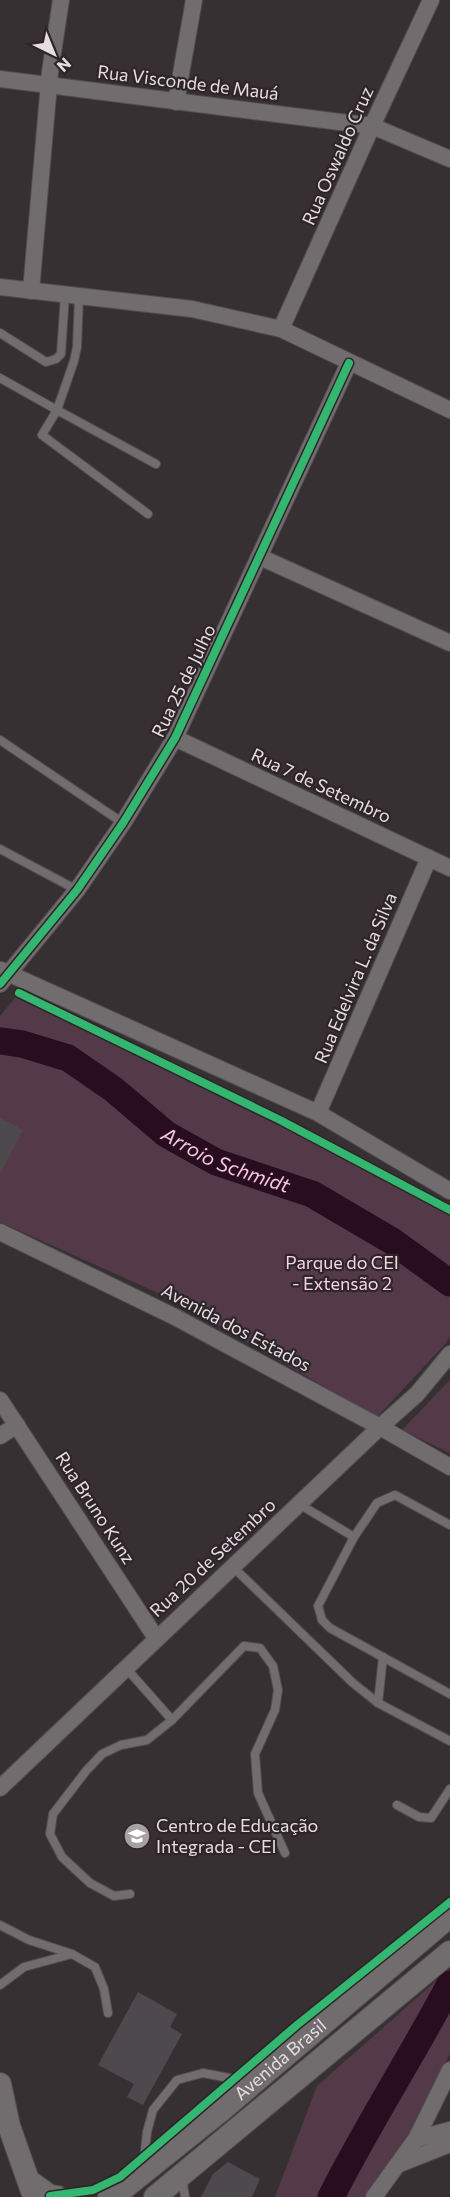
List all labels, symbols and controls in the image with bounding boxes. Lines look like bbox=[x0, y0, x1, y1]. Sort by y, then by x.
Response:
north arrow bbox=[24, 24, 84, 84]
text: N bbox=[54, 54, 75, 76]
street label: Rua Visconde de Mauá bbox=[96, 60, 280, 104]
street label: Rua Oswaldo Cruz bbox=[297, 83, 377, 228]
street label: Rua 25 de Julho bbox=[146, 620, 220, 741]
street label: Rua 7 de Setembro bbox=[248, 743, 395, 827]
street label: Rua Edelvira L. da Silva bbox=[309, 889, 401, 1066]
water label: Arroio Schmidt bbox=[157, 1121, 294, 1197]
park label: Parque do CEI - Extensão 2 bbox=[285, 1251, 399, 1294]
street label: Avenida dos Estados bbox=[158, 1279, 315, 1376]
street label: Rua Bruno Kunz bbox=[51, 1447, 140, 1568]
street label: Rua 20 de Setembro bbox=[145, 1493, 280, 1621]
place label: Centro de Educação Integrada - CEI bbox=[156, 1814, 318, 1857]
school or university icon: Centro de Educação Integrada - CEI bbox=[122, 1821, 152, 1851]
street label: Avenida Brasil bbox=[229, 2014, 330, 2104]

